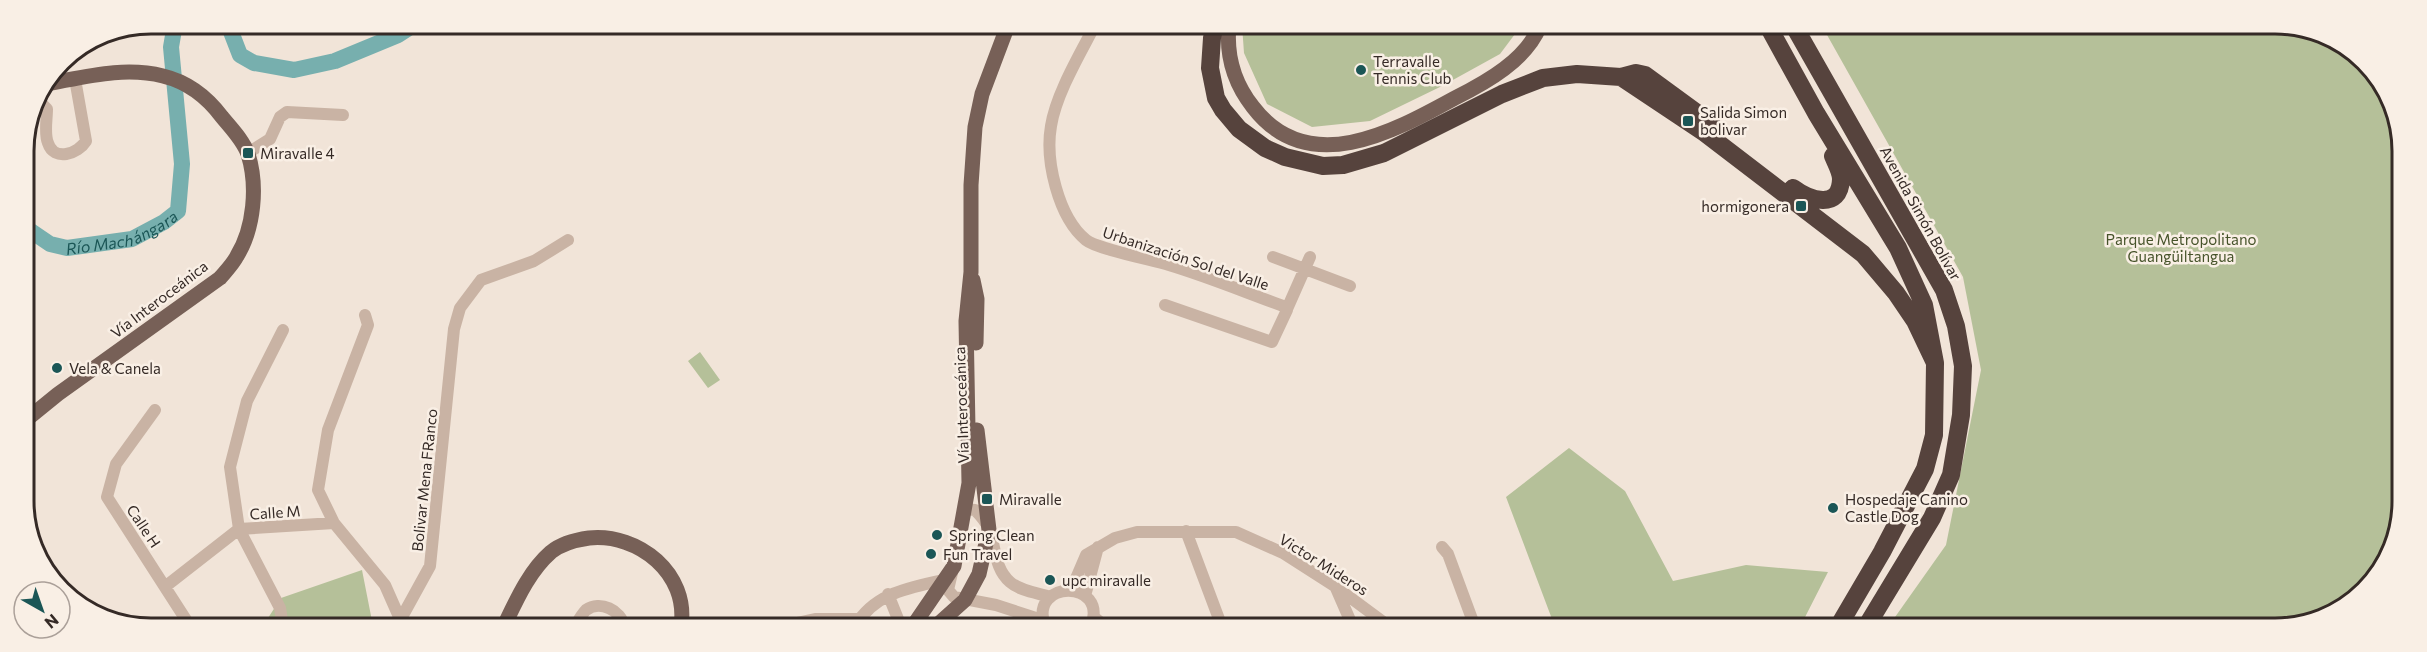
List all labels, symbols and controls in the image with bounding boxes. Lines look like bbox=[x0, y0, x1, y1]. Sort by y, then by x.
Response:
place label: Terravalle Tennis Club bbox=[1373, 52, 1452, 87]
marker: Terravalle Tennis Club bbox=[1354, 63, 1368, 77]
place label: Salida Simon bolivar bbox=[1700, 103, 1787, 138]
marker: Salida Simon bolivar bbox=[1681, 114, 1695, 128]
street label: Avenida Simón Bolívar bbox=[1877, 143, 1965, 283]
place label: Miravalle 4 bbox=[260, 144, 335, 162]
marker: Miravalle 4 bbox=[241, 146, 255, 160]
place label: hormigonera bbox=[1701, 197, 1789, 215]
marker: hormigonera bbox=[1794, 199, 1808, 213]
water label: Río Machángara bbox=[64, 206, 181, 258]
street label: Urbanización Sol del Valle bbox=[1101, 223, 1271, 293]
park label: Parque Metropolitano Guangüiltangua bbox=[2106, 230, 2257, 265]
street label: Vía Interoceánica bbox=[107, 257, 211, 341]
street label: Vía Interoceánica bbox=[950, 346, 972, 464]
place label: Vela & Canela bbox=[69, 359, 161, 377]
marker: Vela & Canela bbox=[50, 361, 64, 375]
street label: Bolivar Mena FRanco bbox=[408, 408, 440, 552]
place label: Miravalle bbox=[999, 490, 1062, 508]
place label: Hospedaje Canino Castle Dog bbox=[1845, 490, 1968, 525]
marker: Miravalle bbox=[980, 492, 994, 506]
street label: Calle H bbox=[123, 501, 165, 551]
street label: Calle M bbox=[249, 501, 301, 523]
marker: Hospedaje Canino Castle Dog bbox=[1826, 501, 1840, 515]
place label: Spring Clean bbox=[949, 526, 1035, 544]
marker: Spring Clean bbox=[930, 528, 944, 542]
street label: Victor Mideros bbox=[1276, 529, 1372, 599]
place label: Fun Travel bbox=[943, 545, 1012, 563]
marker: Fun Travel bbox=[924, 547, 938, 561]
place label: upc miravalle bbox=[1062, 571, 1151, 589]
marker: upc miravalle bbox=[1043, 573, 1057, 587]
north arrow bbox=[12, 580, 72, 640]
text: N bbox=[41, 611, 63, 633]

